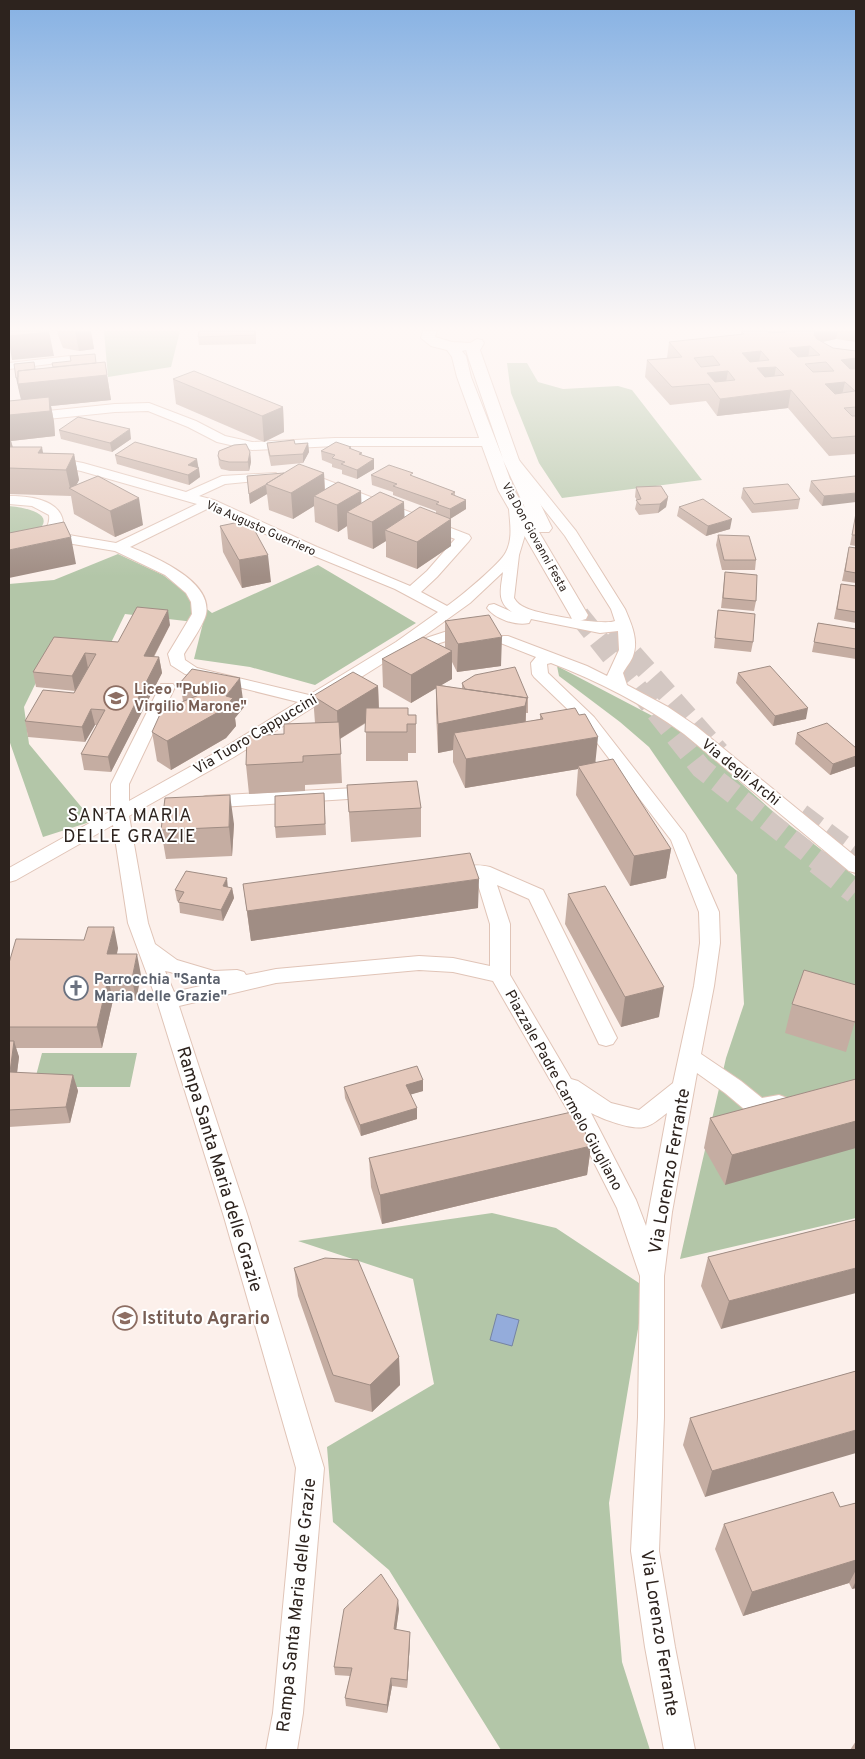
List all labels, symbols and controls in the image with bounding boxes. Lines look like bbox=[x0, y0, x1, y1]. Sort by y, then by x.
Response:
street label: Via Don Giovanni Festa bbox=[497, 480, 571, 595]
street label: Via Augusto Guerriero bbox=[203, 497, 318, 560]
place label: Liceo "Publio Virgilio Marone" bbox=[134, 681, 247, 717]
school or university icon: Liceo "Publio Virgilio Marone" bbox=[103, 685, 129, 711]
street label: Via Tuoro Cappuccini bbox=[191, 691, 321, 780]
street label: Via degli Archi bbox=[697, 735, 783, 811]
district label: SANTA MARIA DELLE GRAZIE bbox=[63, 805, 197, 849]
place label: Parrocchia "Santa Maria delle Grazie" bbox=[94, 971, 227, 1007]
church icon: Parrocchia "Santa Maria delle Grazie" bbox=[63, 975, 89, 1001]
street label: Piazzale Padre Carmelo Giugliano bbox=[499, 987, 626, 1194]
street label: Rampa Santa Maria delle Grazie bbox=[170, 1044, 267, 1295]
street label: Via Lorenzo Ferrante bbox=[645, 1087, 696, 1256]
school or university icon: Istituto Agrario bbox=[112, 1305, 138, 1331]
place label: Istituto Agrario bbox=[142, 1308, 270, 1331]
street label: Rampa Santa Maria delle Grazie bbox=[273, 1477, 322, 1733]
street label: Via Lorenzo Ferrante bbox=[634, 1549, 683, 1718]

